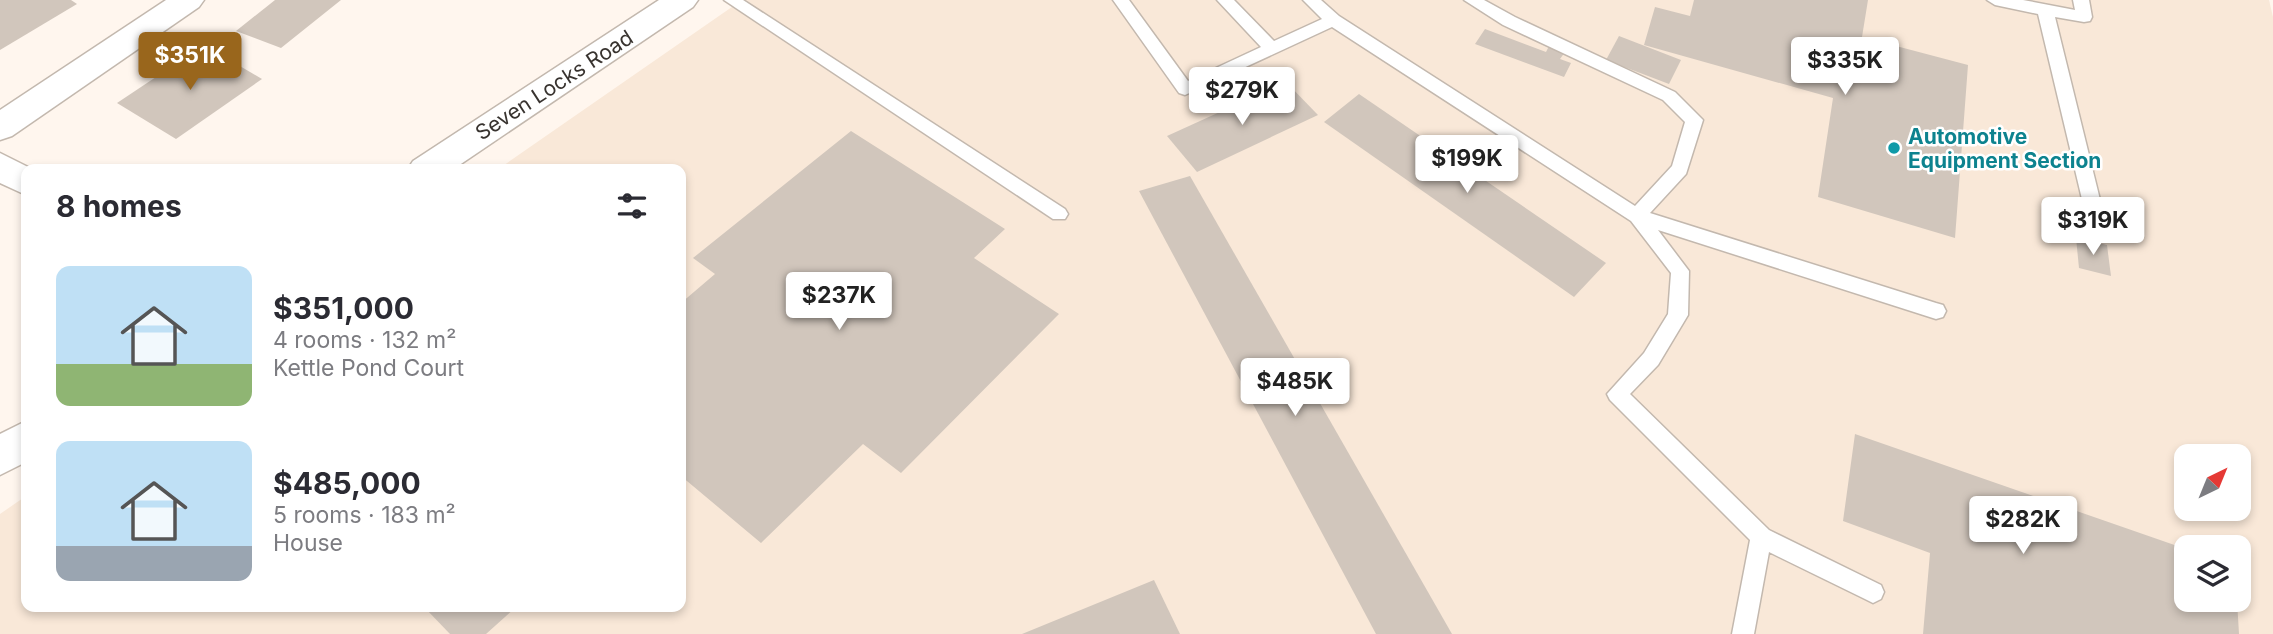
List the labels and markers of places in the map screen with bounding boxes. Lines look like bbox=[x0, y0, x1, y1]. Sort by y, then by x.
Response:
pin: $351K bbox=[141, 32, 239, 92]
pin: $335K bbox=[1796, 38, 1894, 97]
pin: $279K bbox=[1193, 68, 1291, 127]
place label: Automotive Equipment Section bbox=[1908, 124, 2101, 173]
pin: $199K bbox=[1418, 136, 1516, 195]
marker: Automotive Equipment Section bbox=[1886, 140, 1902, 156]
pin: $319K bbox=[2044, 198, 2142, 257]
pin: $237K bbox=[790, 272, 888, 332]
pin: $485K bbox=[1246, 358, 1344, 418]
pin: $282K bbox=[1974, 496, 2072, 556]

